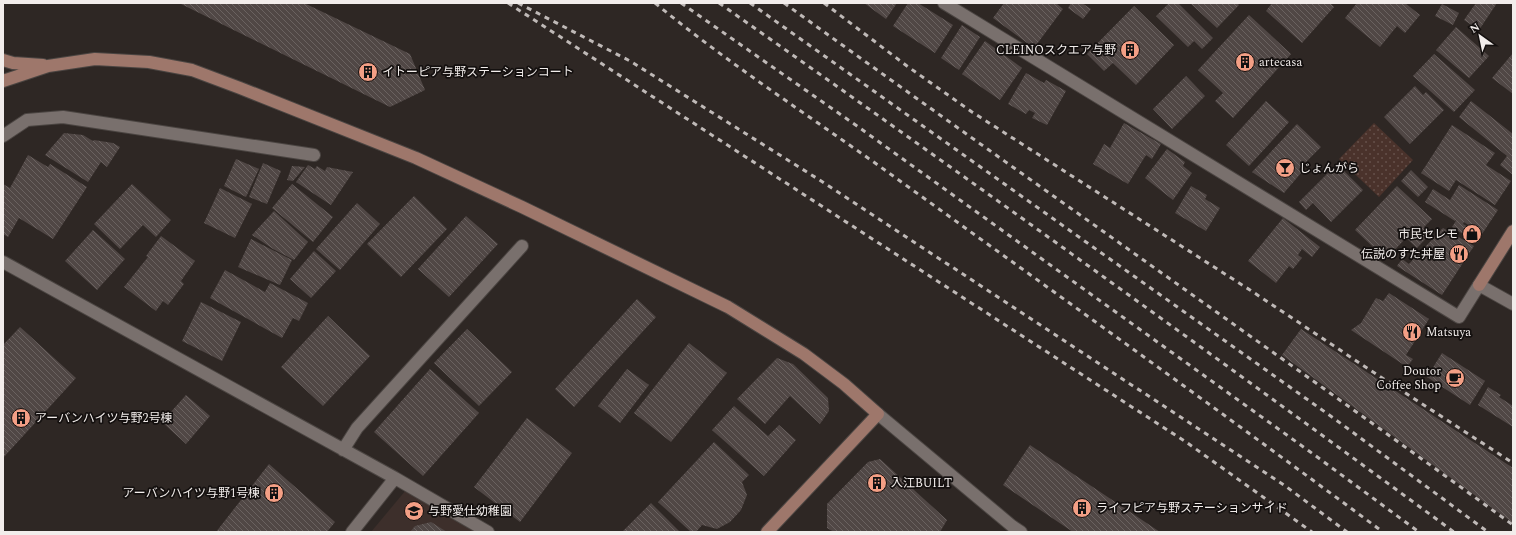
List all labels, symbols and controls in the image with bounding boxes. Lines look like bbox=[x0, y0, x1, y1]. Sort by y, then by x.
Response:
north arrow bbox=[1460, 16, 1500, 56]
text: N bbox=[1466, 18, 1483, 38]
building icon: CLEINOスクエア与野 bbox=[1119, 39, 1141, 61]
place label: CLEINOスクエア与野 bbox=[996, 41, 1116, 60]
building icon: artecasa bbox=[1234, 51, 1256, 73]
place label: artecasa bbox=[1259, 53, 1302, 72]
building icon: イトーピア与野ステーションコート bbox=[357, 61, 379, 83]
place label: イトーピア与野ステーションコート bbox=[382, 63, 574, 82]
bar icon: じょんがら bbox=[1274, 157, 1296, 179]
place label: じょんがら bbox=[1299, 159, 1359, 178]
shop icon: 市民セレモ bbox=[1461, 223, 1483, 245]
place label: 市民セレモ bbox=[1398, 225, 1458, 244]
restaurant icon: 伝説のすた丼屋 bbox=[1448, 243, 1470, 265]
place label: 伝説のすた丼屋 bbox=[1361, 245, 1445, 264]
restaurant icon: Matsuya bbox=[1401, 321, 1423, 343]
place label: Matsuya bbox=[1426, 323, 1471, 342]
place label: Doutor Coffee Shop bbox=[1376, 362, 1441, 395]
cafe icon: Doutor Coffee Shop bbox=[1444, 367, 1466, 389]
building icon: アーバンハイツ与野2号棟 bbox=[10, 407, 32, 429]
place label: アーバンハイツ与野2号棟 bbox=[35, 409, 173, 428]
building icon: 入江BUILT bbox=[866, 472, 888, 494]
place label: 入江BUILT bbox=[891, 474, 952, 493]
building icon: アーバンハイツ与野1号棟 bbox=[263, 482, 285, 504]
place label: アーバンハイツ与野1号棟 bbox=[122, 484, 260, 503]
building icon: ライフピア与野ステーションサイド bbox=[1071, 497, 1093, 519]
place label: ライフピア与野ステーションサイド bbox=[1096, 499, 1288, 518]
school or university icon: 与野愛仕幼稚園 bbox=[403, 500, 425, 522]
place label: 与野愛仕幼稚園 bbox=[428, 502, 512, 521]

